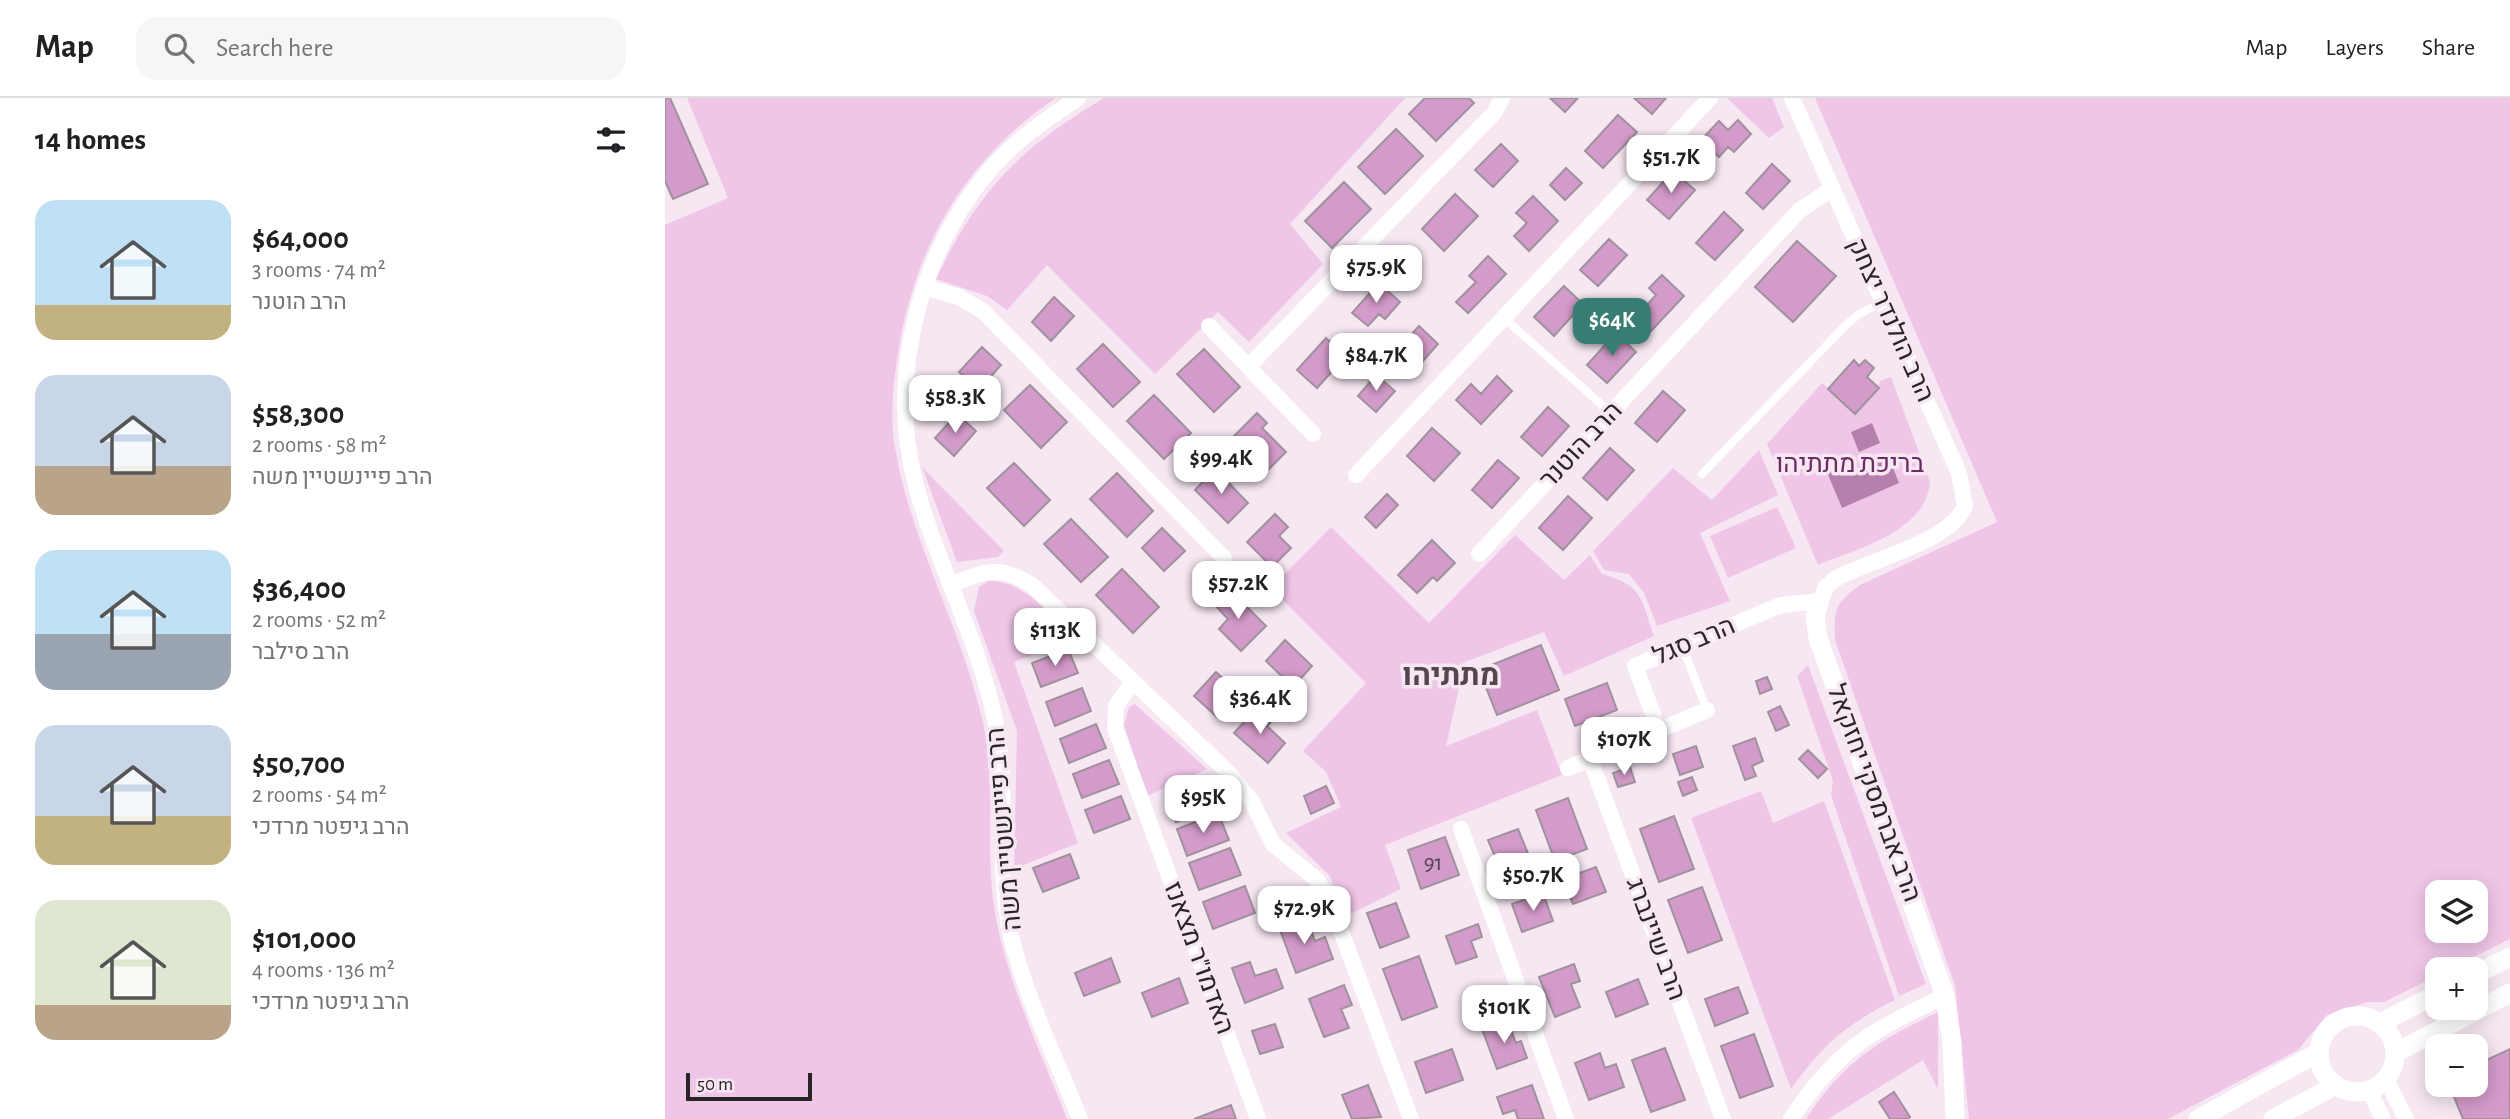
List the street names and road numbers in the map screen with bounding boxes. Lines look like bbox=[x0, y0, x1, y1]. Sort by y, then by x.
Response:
street label: הרב הולנדר יצחק bbox=[1843, 234, 1939, 406]
street label: הרב הוטנר bbox=[1535, 397, 1627, 493]
street label: הרב סגל bbox=[1649, 612, 1739, 670]
street label: הרב אברמסקי יחזקאל bbox=[1823, 681, 1925, 905]
street label: הרב פיינשטיין משה bbox=[982, 726, 1026, 932]
street label: הרב שיינברג bbox=[1622, 874, 1690, 1004]
street label: האדמו"ר מצאנז bbox=[1159, 878, 1239, 1038]

